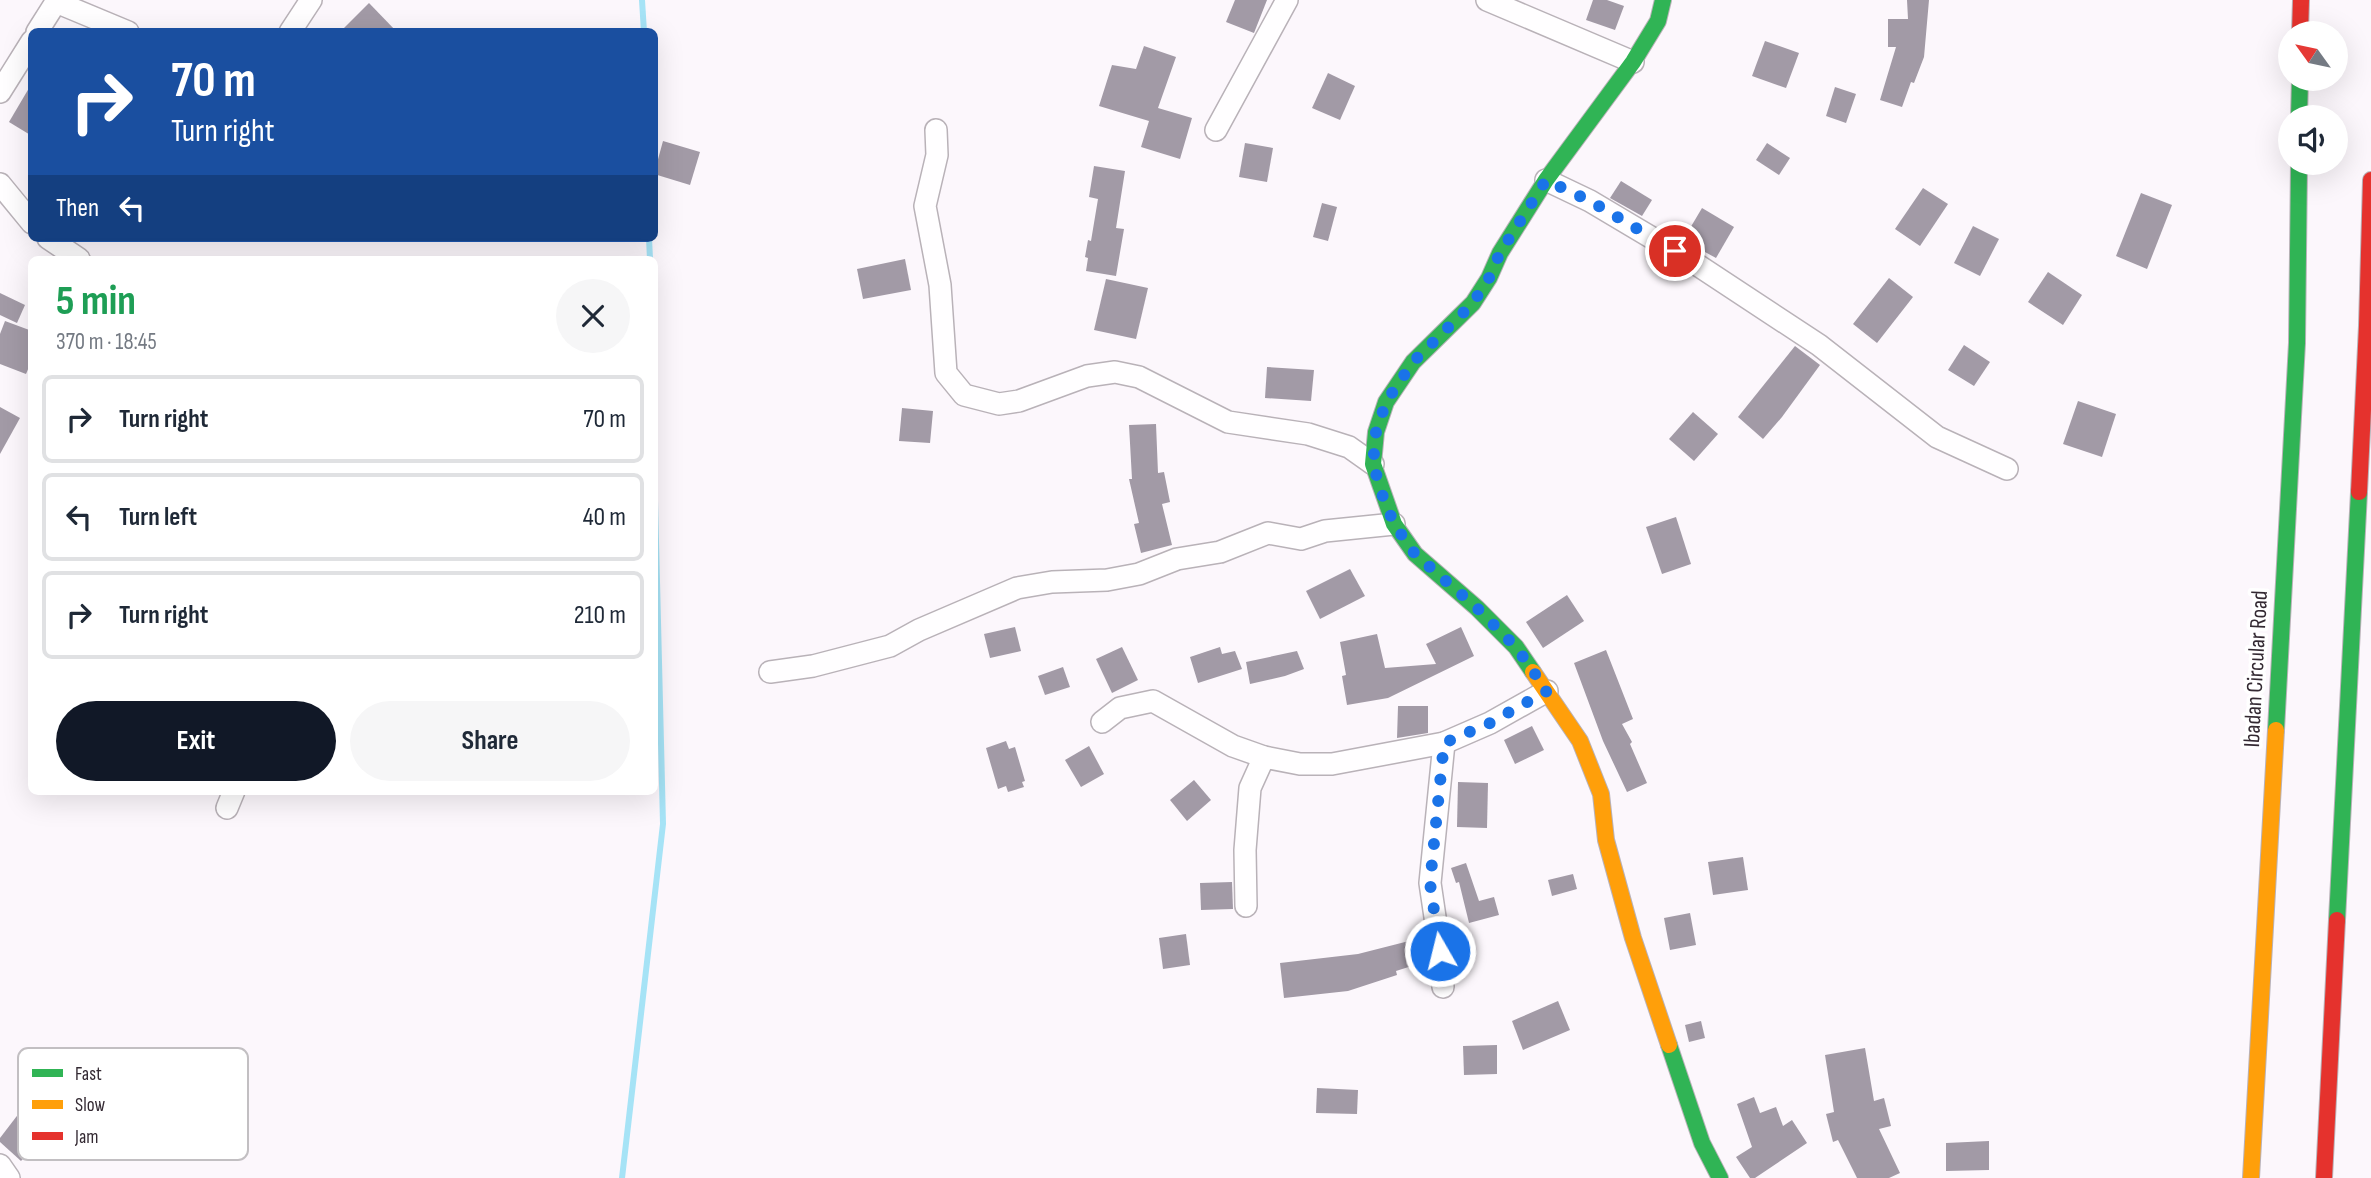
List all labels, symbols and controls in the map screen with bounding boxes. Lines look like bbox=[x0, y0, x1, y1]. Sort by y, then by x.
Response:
north arrow bbox=[2278, 21, 2348, 91]
map controls bbox=[2278, 21, 2348, 175]
text: 70 m bbox=[171, 52, 256, 111]
icon: right bbox=[56, 56, 147, 147]
button: sound bbox=[2278, 105, 2348, 175]
text: Turn right bbox=[171, 112, 275, 151]
icon: left bbox=[113, 189, 151, 227]
text: Then bbox=[56, 193, 99, 224]
pin bbox=[1645, 221, 1705, 281]
icon: arrive bbox=[1656, 232, 1694, 270]
text: 5 min bbox=[56, 276, 136, 327]
button: close bbox=[556, 279, 630, 353]
text: 370 m · 18:45 bbox=[56, 328, 157, 356]
icon: right bbox=[60, 400, 98, 438]
text: Turn right bbox=[119, 404, 208, 435]
text: 70 m bbox=[583, 404, 626, 435]
icon: left bbox=[60, 498, 98, 536]
text: Turn left bbox=[119, 502, 197, 533]
text: 40 m bbox=[583, 502, 626, 533]
street label: Ibadan Circular Road bbox=[2238, 590, 2274, 748]
icon: right bbox=[60, 596, 98, 634]
text: Turn right bbox=[119, 600, 208, 631]
text: 210 m bbox=[574, 600, 626, 631]
button: Exit bbox=[56, 701, 336, 781]
button: Share bbox=[350, 701, 630, 781]
position arrow bbox=[1403, 914, 1477, 988]
legend bbox=[18, 1048, 248, 1160]
text: Fast bbox=[75, 1063, 102, 1086]
text: Slow bbox=[75, 1094, 105, 1117]
text: Jam bbox=[74, 1126, 98, 1149]

